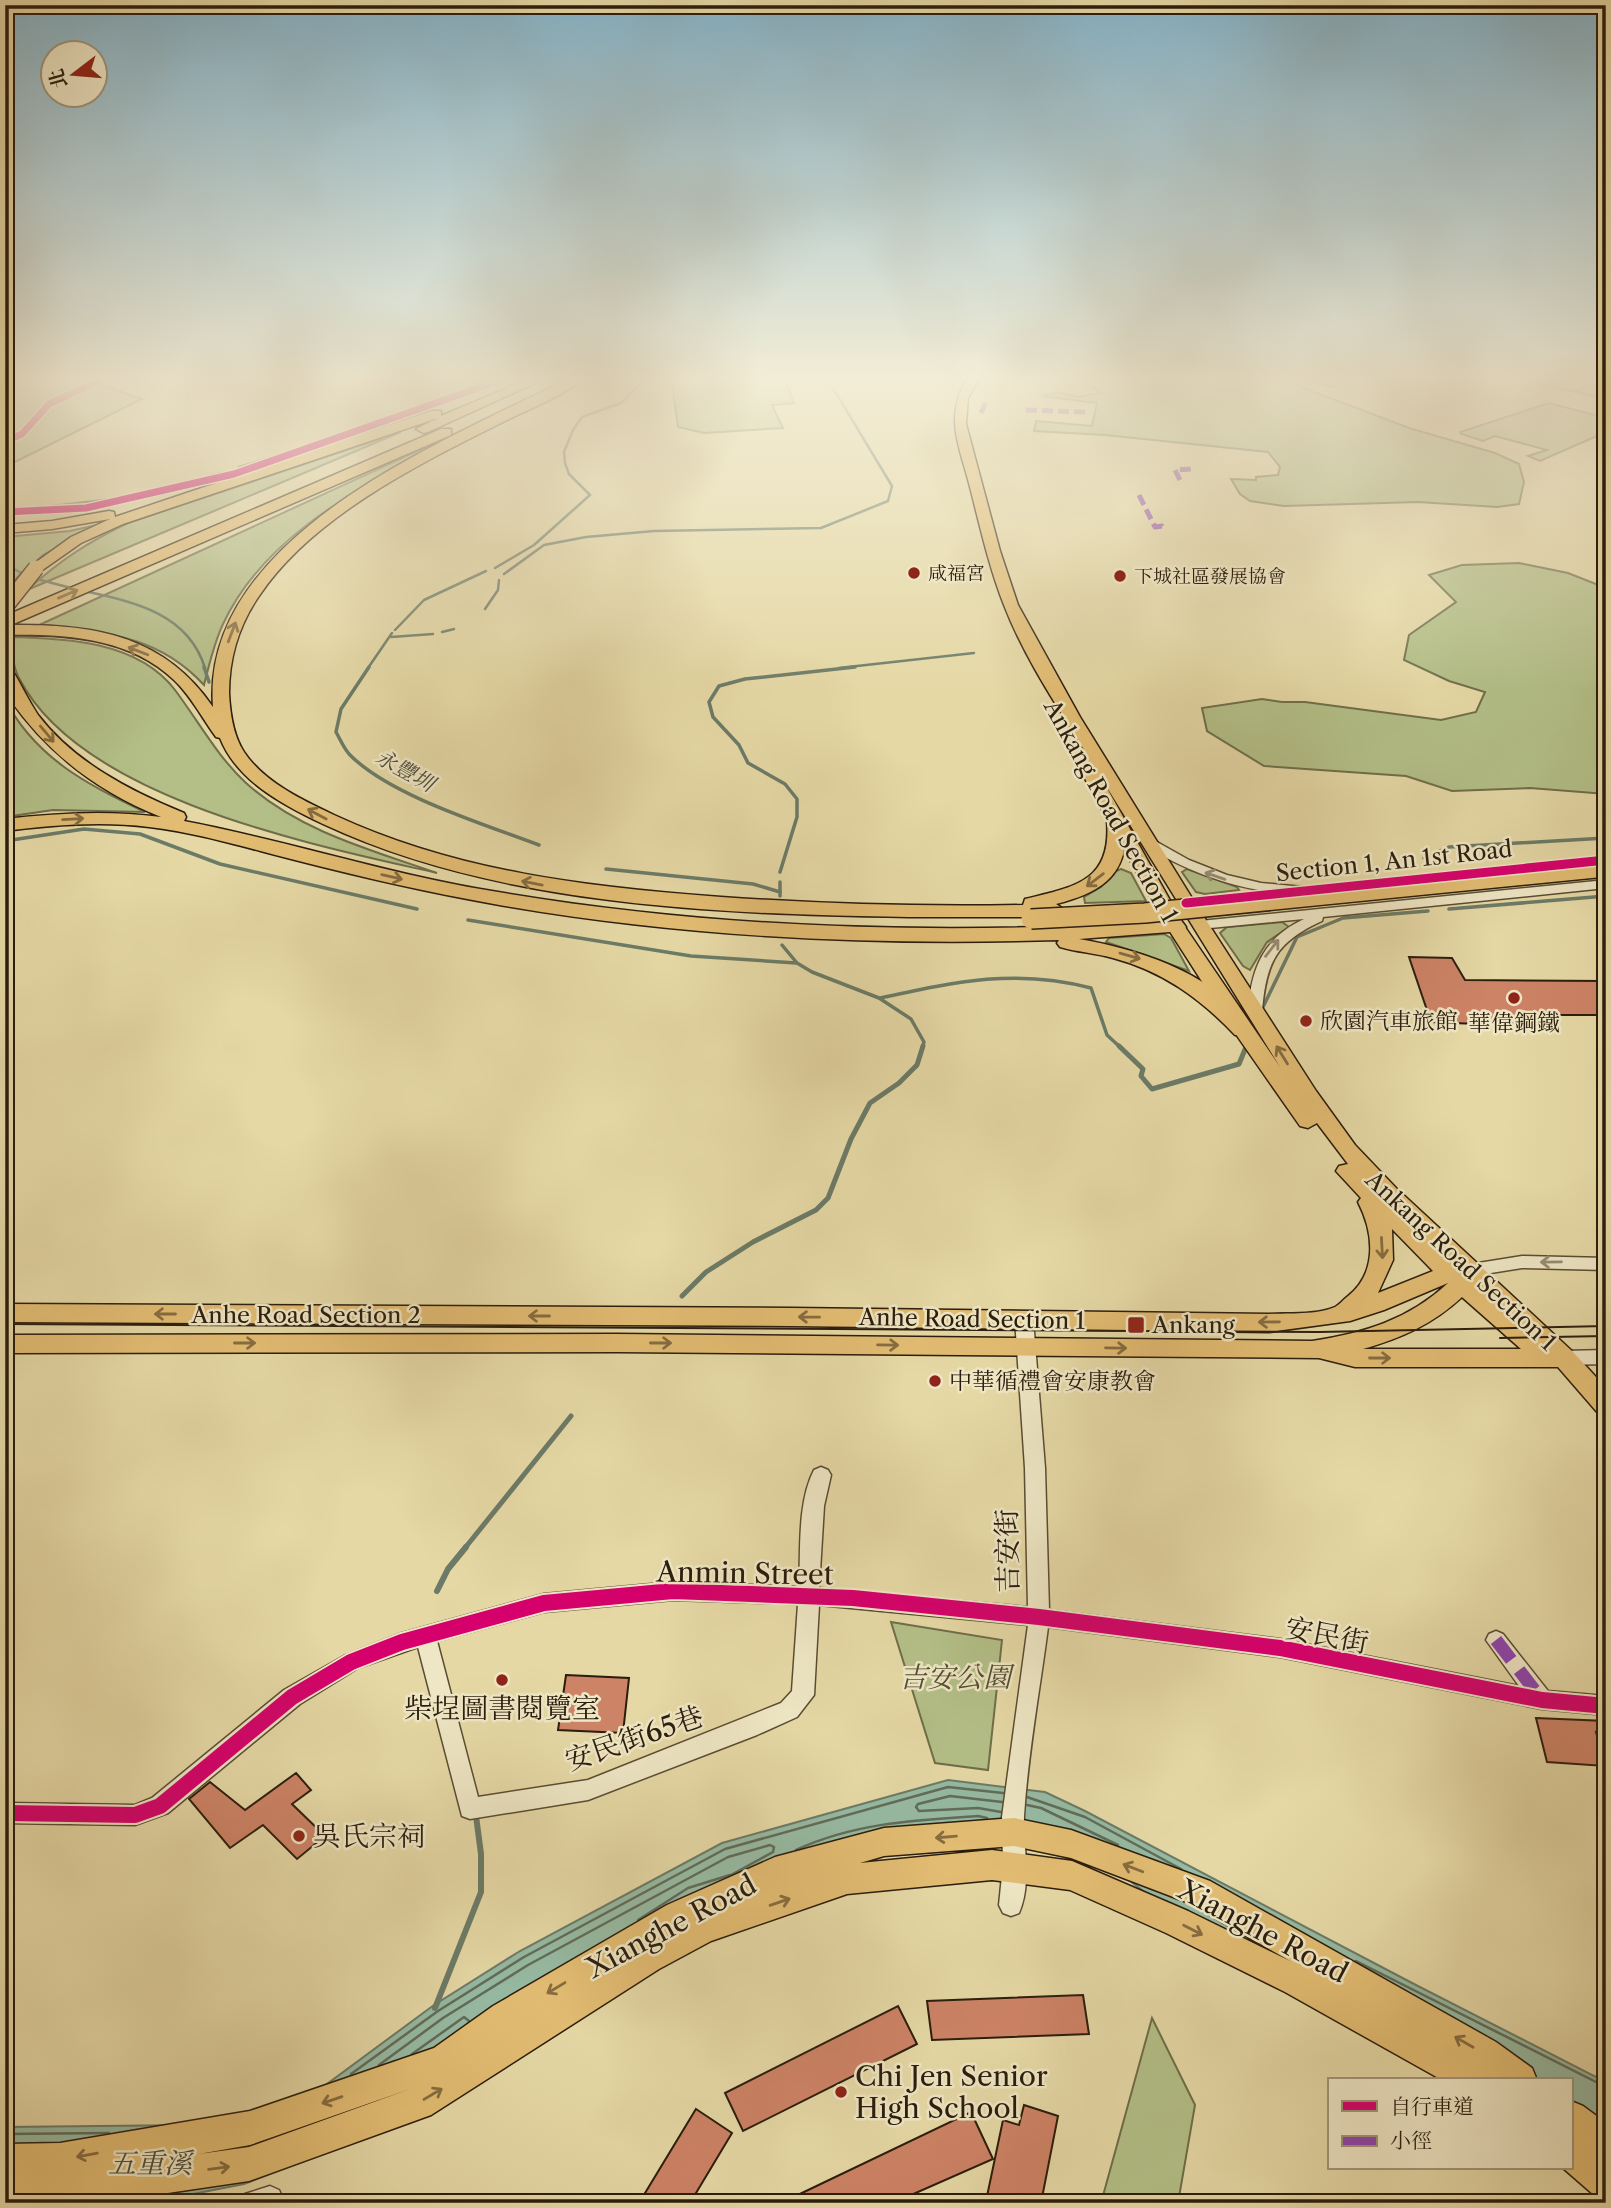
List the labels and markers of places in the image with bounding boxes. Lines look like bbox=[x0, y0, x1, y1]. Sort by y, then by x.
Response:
place label: 咸福宮 bbox=[928, 562, 985, 585]
marker: 咸福宮 bbox=[906, 565, 922, 581]
place label: 下城社區發展協會 bbox=[1134, 565, 1286, 588]
marker: 下城社區發展協會 bbox=[1112, 568, 1128, 584]
marker: 華偉鋼鐵 bbox=[1506, 990, 1522, 1006]
place label: 欣園汽車旅館 bbox=[1320, 1007, 1458, 1035]
place label: 華偉鋼鐵 bbox=[1468, 1009, 1560, 1037]
marker: 欣園汽車旅館 bbox=[1298, 1013, 1314, 1029]
place label: Ankang bbox=[1151, 1311, 1236, 1339]
marker: Ankang bbox=[1126, 1315, 1146, 1335]
place label: 中華循禮會安康教會 bbox=[949, 1367, 1156, 1395]
marker: 中華循禮會安康教會 bbox=[927, 1373, 943, 1389]
marker: 柴埕圖書閱覽室 bbox=[494, 1672, 510, 1688]
place label: 柴埕圖書閱覽室 bbox=[404, 1691, 600, 1725]
place label: 吳氏宗祠 bbox=[313, 1819, 425, 1853]
marker: 吳氏宗祠 bbox=[291, 1828, 307, 1844]
place label: Chi Jen Senior High School bbox=[855, 2059, 1048, 2125]
marker: Chi Jen Senior High School bbox=[833, 2084, 849, 2100]

